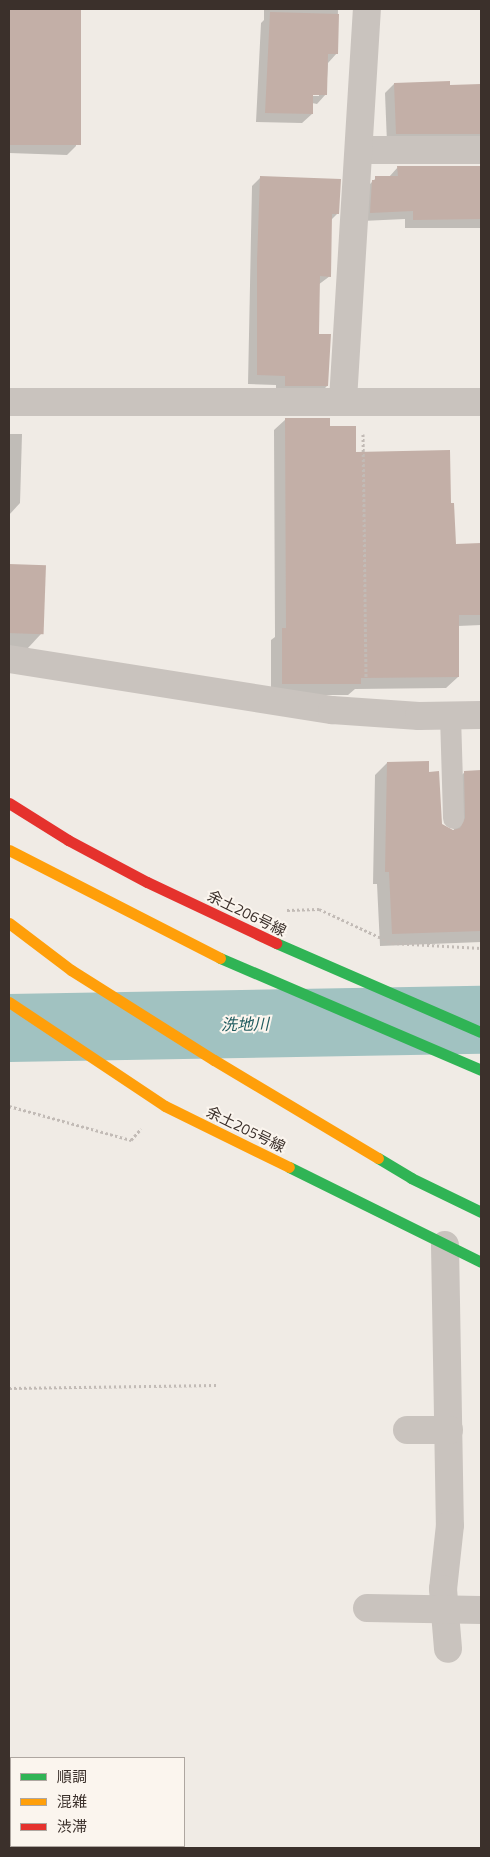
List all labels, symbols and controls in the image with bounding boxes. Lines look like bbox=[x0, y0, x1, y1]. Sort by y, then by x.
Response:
street label: 余土206号線 bbox=[205, 886, 289, 940]
water label: 洗地川 bbox=[221, 1014, 269, 1034]
street label: 余土205号線 bbox=[204, 1102, 288, 1156]
legend bbox=[10, 1757, 185, 1847]
text: 順調 bbox=[57, 1765, 87, 1788]
text: 混雑 bbox=[57, 1790, 87, 1813]
text: 渋滞 bbox=[57, 1815, 87, 1838]

